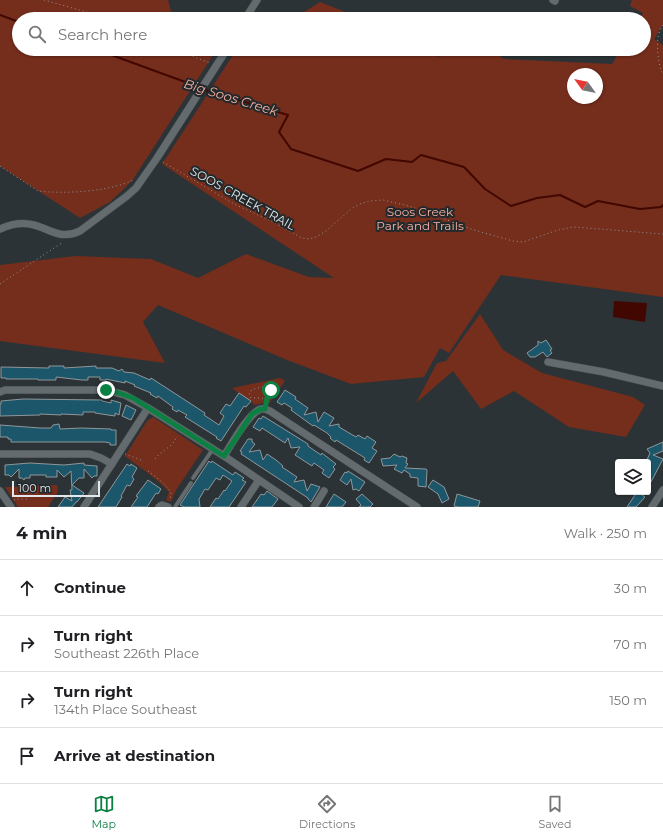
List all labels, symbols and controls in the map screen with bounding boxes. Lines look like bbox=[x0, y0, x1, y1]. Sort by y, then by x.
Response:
search box bbox=[12, 12, 651, 56]
icon: search bbox=[26, 23, 48, 45]
text: Search here bbox=[58, 25, 147, 44]
north arrow bbox=[567, 68, 603, 104]
water label: Big Soos Creek bbox=[182, 75, 281, 119]
street label: SOOS CREEK TRAIL bbox=[188, 163, 298, 233]
park label: Soos Creek Park and Trails bbox=[376, 204, 464, 233]
route end bbox=[97, 381, 115, 399]
route start bbox=[262, 381, 280, 399]
map controls bbox=[615, 459, 651, 495]
button: layers bbox=[615, 459, 651, 495]
scale bar bbox=[12, 479, 100, 498]
text: 100 m bbox=[18, 481, 51, 495]
text: 4 min bbox=[16, 523, 67, 543]
text: Walk · 250 m bbox=[564, 525, 647, 541]
icon: ahead bbox=[16, 577, 38, 599]
text: Continue bbox=[54, 578, 126, 597]
text: 30 m bbox=[614, 580, 647, 596]
text: Turn right bbox=[54, 626, 133, 645]
icon: right bbox=[16, 633, 38, 655]
text: 70 m bbox=[614, 636, 647, 652]
text: Southeast 226th Place bbox=[54, 645, 199, 661]
text: Turn right bbox=[54, 682, 133, 701]
icon: right bbox=[16, 689, 38, 711]
text: 150 m bbox=[609, 692, 647, 708]
text: 134th Place Southeast bbox=[54, 701, 197, 717]
icon: arrive bbox=[16, 745, 38, 767]
text: Arrive at destination bbox=[54, 746, 215, 765]
tab: Map bbox=[92, 793, 116, 831]
tab: Directions bbox=[299, 793, 355, 831]
tab: Saved bbox=[538, 793, 571, 831]

